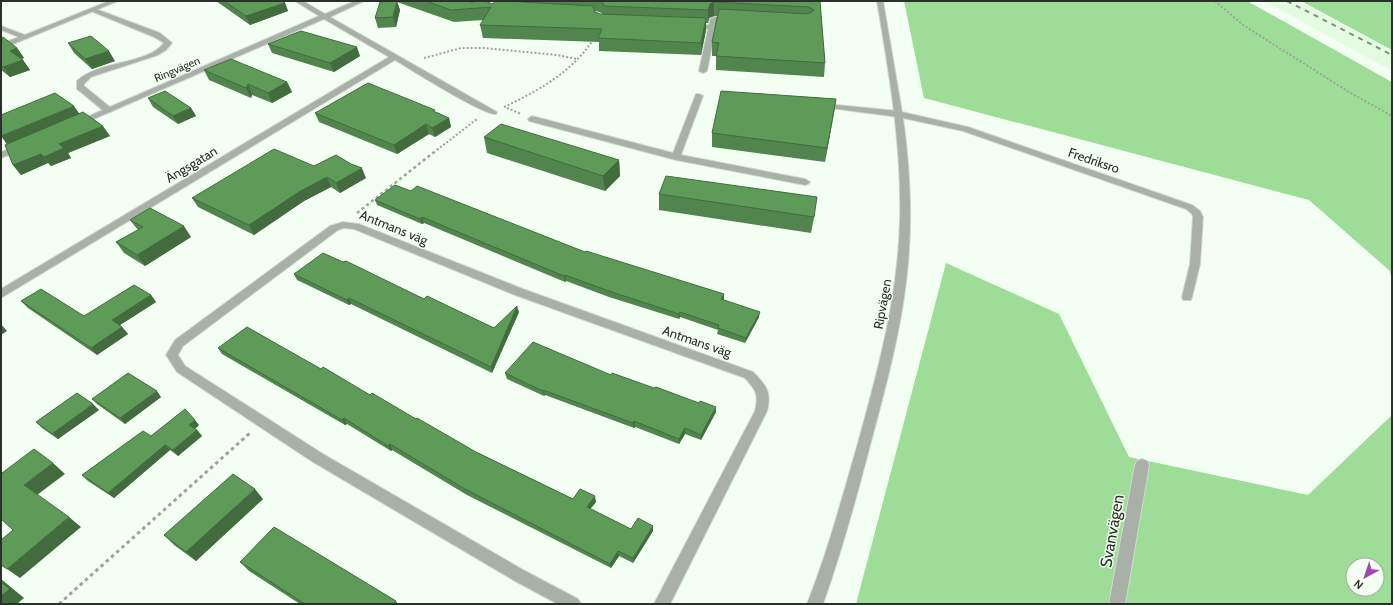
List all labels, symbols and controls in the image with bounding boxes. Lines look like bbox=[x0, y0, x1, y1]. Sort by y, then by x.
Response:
street label: Ringvägen bbox=[152, 53, 202, 85]
street label: Ängsgatan bbox=[162, 142, 220, 186]
street label: Fredriksro bbox=[1066, 144, 1122, 176]
street label: Antmans väg bbox=[358, 206, 431, 248]
street label: Ripvägen bbox=[870, 278, 894, 330]
street label: Antmans väg bbox=[660, 322, 734, 360]
street label: Svanvägen bbox=[1096, 493, 1128, 569]
north arrow bbox=[1345, 557, 1385, 597]
text: N bbox=[1351, 577, 1366, 593]

